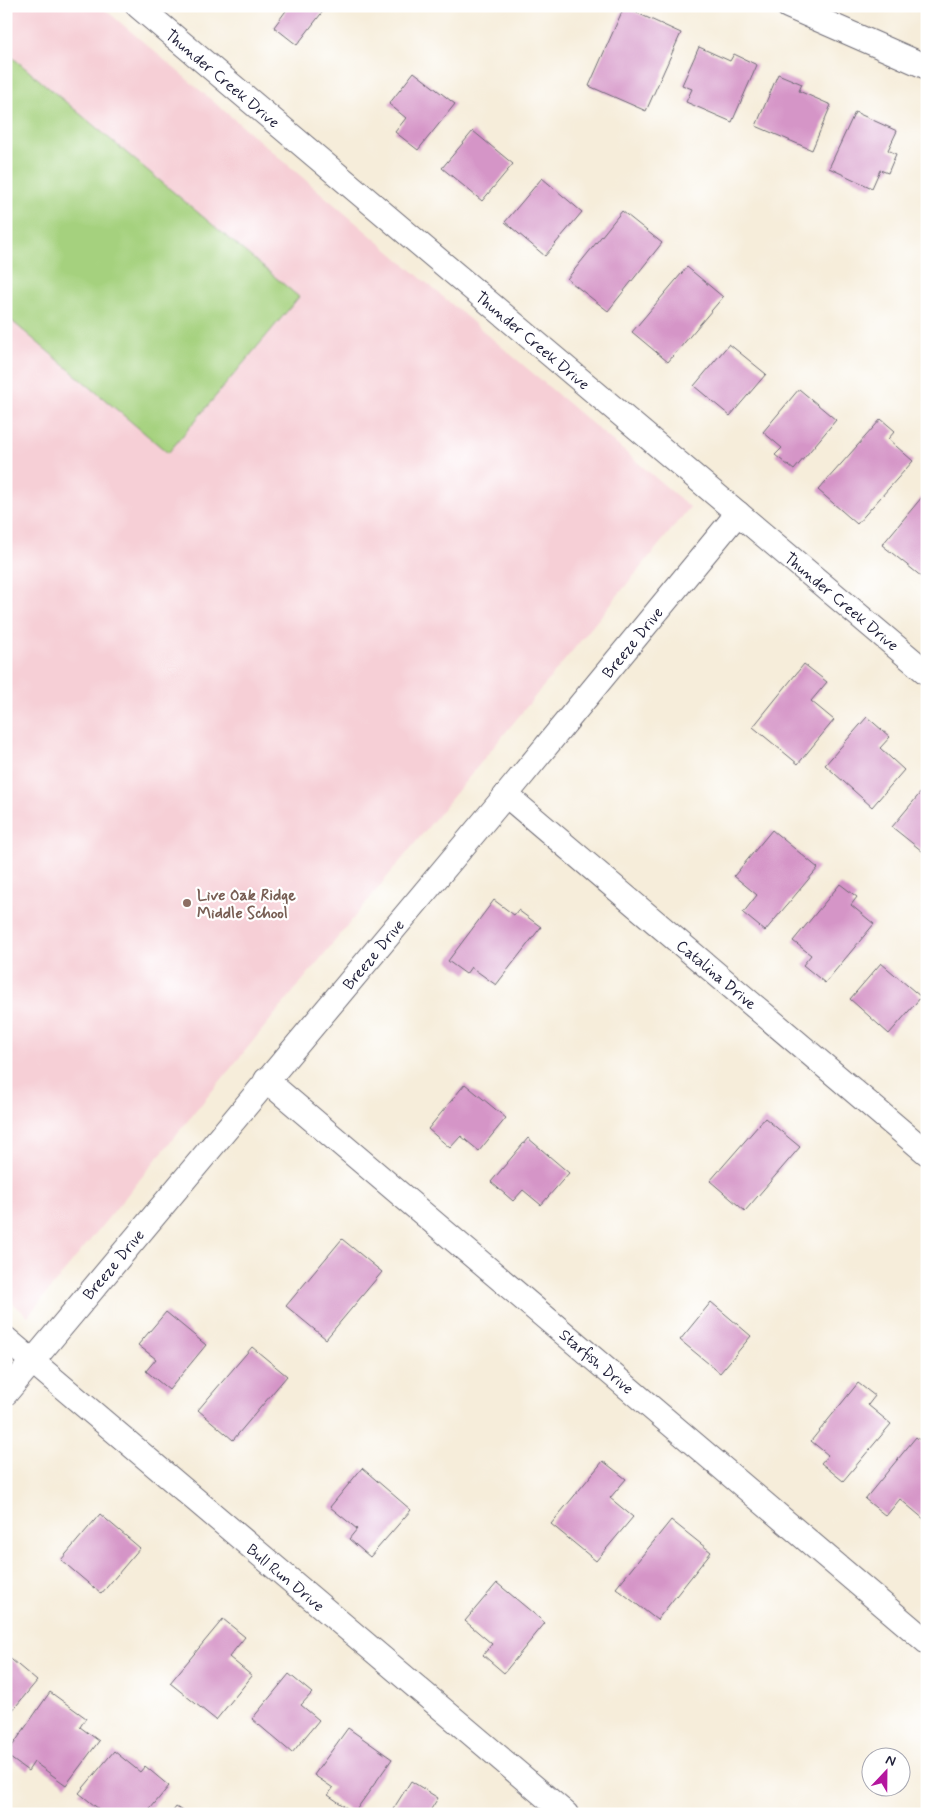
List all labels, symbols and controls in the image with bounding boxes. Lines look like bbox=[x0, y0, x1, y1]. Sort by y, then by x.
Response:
street label: Thunder Creek Drive bbox=[160, 25, 284, 133]
street label: Thunder Creek Drive bbox=[470, 287, 594, 395]
street label: Thunder Creek Drive bbox=[779, 548, 903, 656]
street label: Breeze Drive bbox=[598, 603, 668, 683]
place label: Live Oak Ridge Middle School bbox=[197, 885, 296, 924]
marker: Live Oak Ridge Middle School bbox=[181, 897, 193, 909]
street label: Breeze Drive bbox=[338, 915, 410, 995]
street label: Catalina Drive bbox=[672, 935, 761, 1015]
street label: Breeze Drive bbox=[78, 1225, 150, 1305]
street label: Starfish Drive bbox=[554, 1325, 638, 1399]
street label: Bull Run Drive bbox=[242, 1539, 328, 1617]
north arrow bbox=[860, 1748, 910, 1798]
text: N bbox=[883, 1751, 898, 1771]

